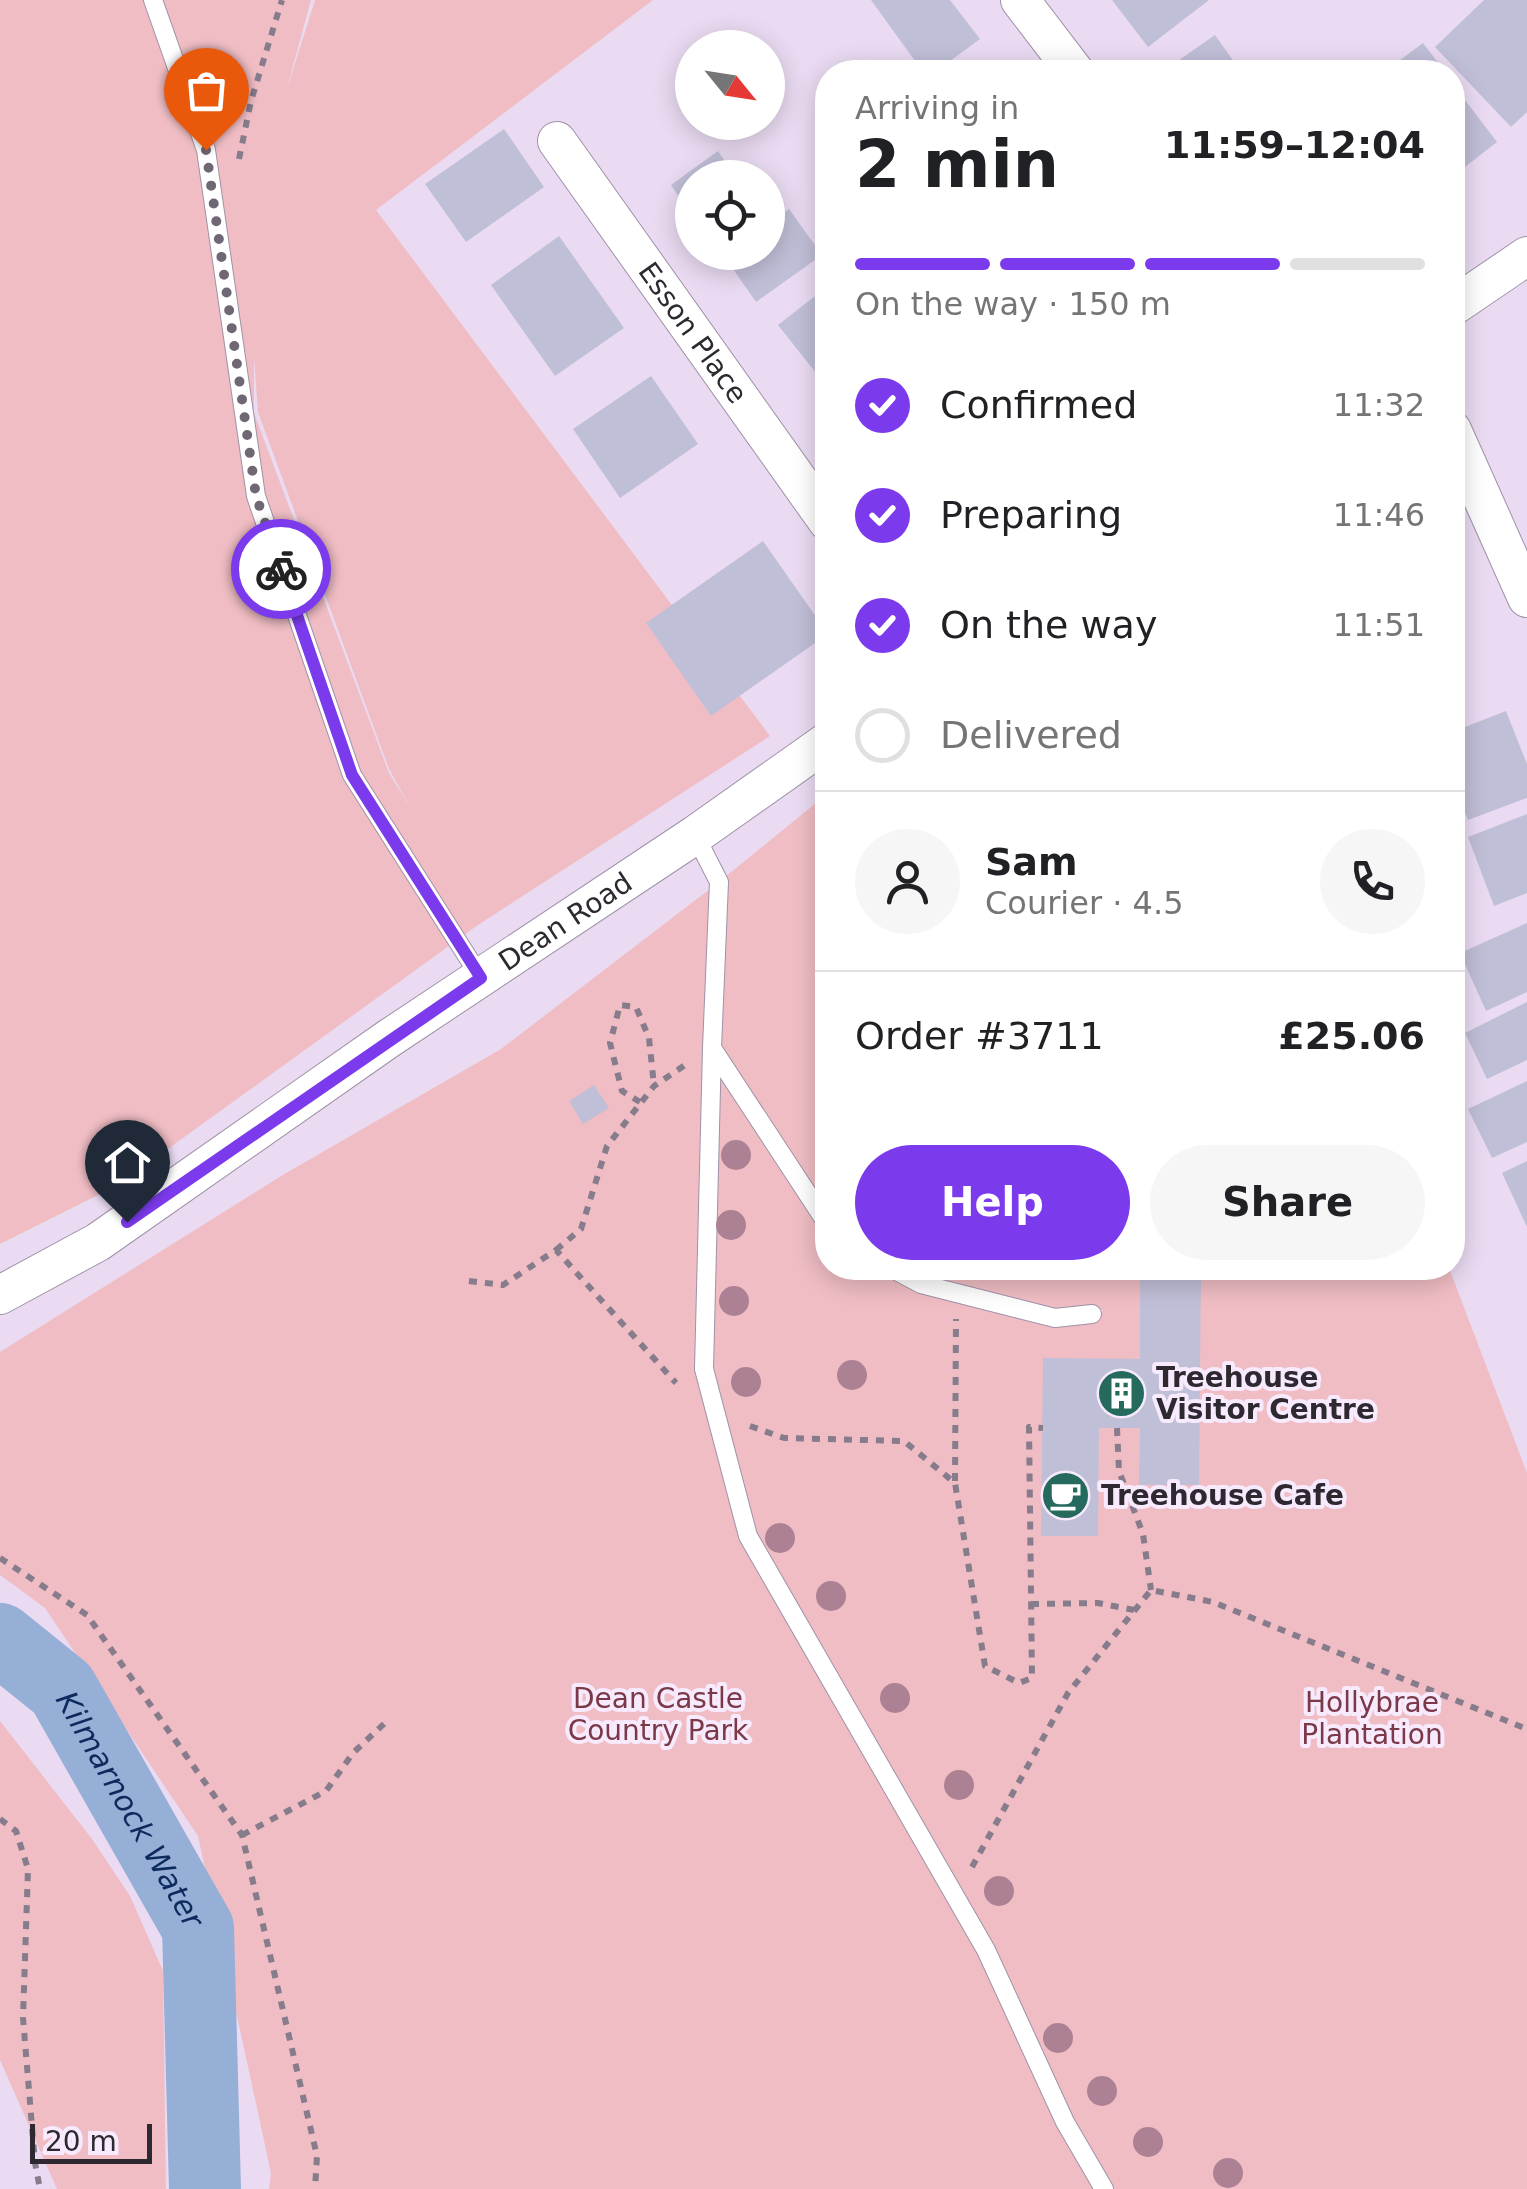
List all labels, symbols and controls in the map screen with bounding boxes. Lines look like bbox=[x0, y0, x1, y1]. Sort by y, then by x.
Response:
north arrow bbox=[675, 30, 785, 140]
map controls bbox=[675, 30, 785, 270]
pin bbox=[164, 48, 249, 151]
icon: bag bbox=[179, 63, 234, 118]
text: Arriving in bbox=[855, 89, 1019, 127]
text: 11:59–12:04 bbox=[1164, 123, 1425, 167]
text: 2 min bbox=[855, 127, 1059, 202]
button: locate bbox=[675, 160, 785, 270]
street label: Esson Place bbox=[632, 256, 755, 409]
text: On the way · 150 m bbox=[855, 285, 1171, 323]
icon: check bbox=[855, 378, 910, 433]
text: Confirmed bbox=[940, 383, 1137, 427]
text: 11:32 bbox=[1333, 386, 1425, 424]
icon: check bbox=[855, 488, 910, 543]
text: Preparing bbox=[940, 493, 1122, 537]
text: 11:46 bbox=[1333, 496, 1425, 534]
courier bbox=[231, 519, 331, 619]
icon: bike bbox=[254, 542, 309, 597]
icon: check bbox=[855, 598, 910, 653]
text: On the way bbox=[940, 603, 1157, 647]
text: 11:51 bbox=[1333, 606, 1425, 644]
text: Delivered bbox=[940, 713, 1122, 757]
button: person bbox=[855, 829, 960, 934]
button: phone bbox=[1320, 829, 1425, 934]
text: Sam bbox=[985, 840, 1078, 884]
street label: Dean Road bbox=[492, 865, 638, 977]
text: Courier · 4.5 bbox=[985, 884, 1184, 922]
text: Order #3711 bbox=[855, 1014, 1104, 1058]
text: £25.06 bbox=[1278, 1014, 1425, 1058]
pin bbox=[85, 1120, 170, 1223]
icon: home bbox=[100, 1135, 155, 1190]
button: Help bbox=[855, 1145, 1130, 1260]
button: Share bbox=[1150, 1145, 1425, 1260]
place label: Treehouse Visitor Centre bbox=[1156, 1361, 1375, 1426]
building icon: Treehouse Visitor Centre bbox=[1095, 1367, 1147, 1419]
cafe icon: Treehouse Cafe bbox=[1040, 1469, 1092, 1521]
place label: Treehouse Cafe bbox=[1101, 1479, 1344, 1512]
park label: Dean Castle Country Park bbox=[568, 1682, 749, 1747]
water label: Kilmarnock Water bbox=[49, 1685, 212, 1935]
park label: Hollybrae Plantation bbox=[1301, 1686, 1443, 1751]
scale bar bbox=[30, 2119, 152, 2164]
text: 20 m bbox=[45, 2125, 117, 2158]

